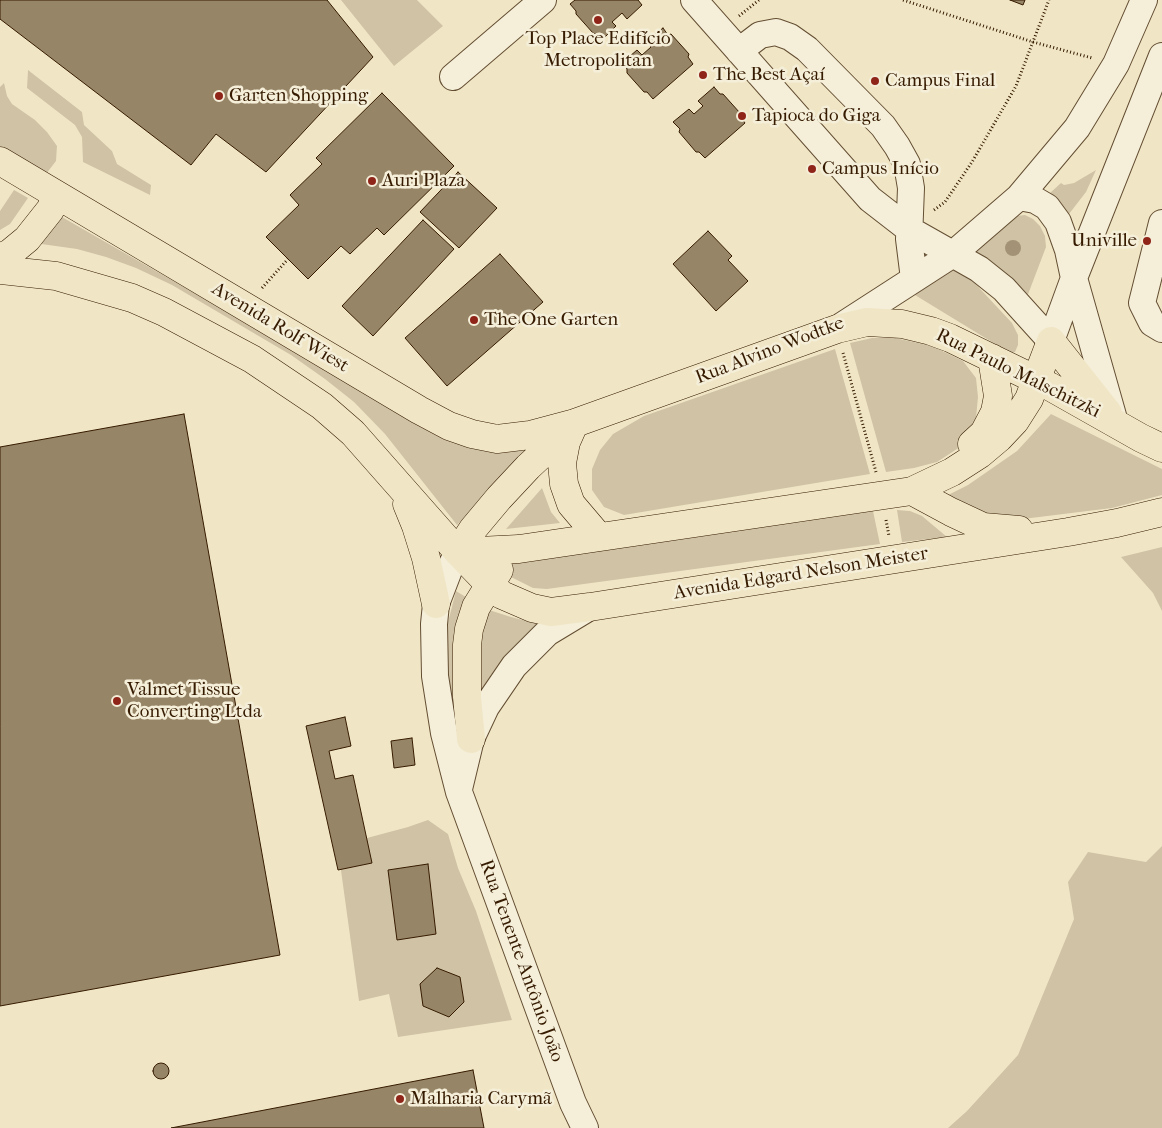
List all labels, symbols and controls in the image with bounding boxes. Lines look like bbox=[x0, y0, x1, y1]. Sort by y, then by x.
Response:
marker: Top Place Edifício Metropolitan bbox=[592, 14, 604, 26]
place label: Top Place Edifício Metropolitan bbox=[525, 28, 671, 72]
place label: The Best Açaí bbox=[713, 64, 825, 86]
marker: The Best Açaí bbox=[697, 69, 709, 81]
place label: Campus Final bbox=[885, 70, 995, 92]
marker: Campus Final bbox=[869, 75, 881, 87]
place label: Garten Shopping bbox=[229, 85, 368, 107]
marker: Garten Shopping bbox=[213, 90, 225, 102]
place label: Tapioca do Giga bbox=[752, 105, 881, 127]
marker: Tapioca do Giga bbox=[736, 110, 748, 122]
place label: Campus Início bbox=[822, 158, 939, 180]
marker: Campus Início bbox=[806, 163, 818, 175]
place label: Auri Plaza bbox=[382, 170, 465, 192]
marker: Auri Plaza bbox=[366, 175, 378, 187]
place label: Univille bbox=[1071, 230, 1137, 252]
marker: Univille bbox=[1141, 235, 1153, 247]
street label: Avenida Rolf Wiest bbox=[207, 278, 353, 378]
place label: The One Garten bbox=[484, 309, 618, 331]
street label: Rua Alvino Wodtke bbox=[693, 312, 847, 390]
marker: The One Garten bbox=[468, 314, 480, 326]
street label: Rua Paulo Malschitzki bbox=[932, 324, 1104, 424]
street label: Avenida Edgard Nelson Meister bbox=[672, 543, 930, 605]
place label: Valmet Tissue Converting Ltda bbox=[127, 679, 262, 723]
marker: Valmet Tissue Converting Ltda bbox=[111, 695, 123, 707]
street label: Rua Tenente Antônio João bbox=[474, 857, 568, 1065]
place label: Malharia Carymã bbox=[410, 1088, 552, 1110]
marker: Malharia Carymã bbox=[394, 1093, 406, 1105]

